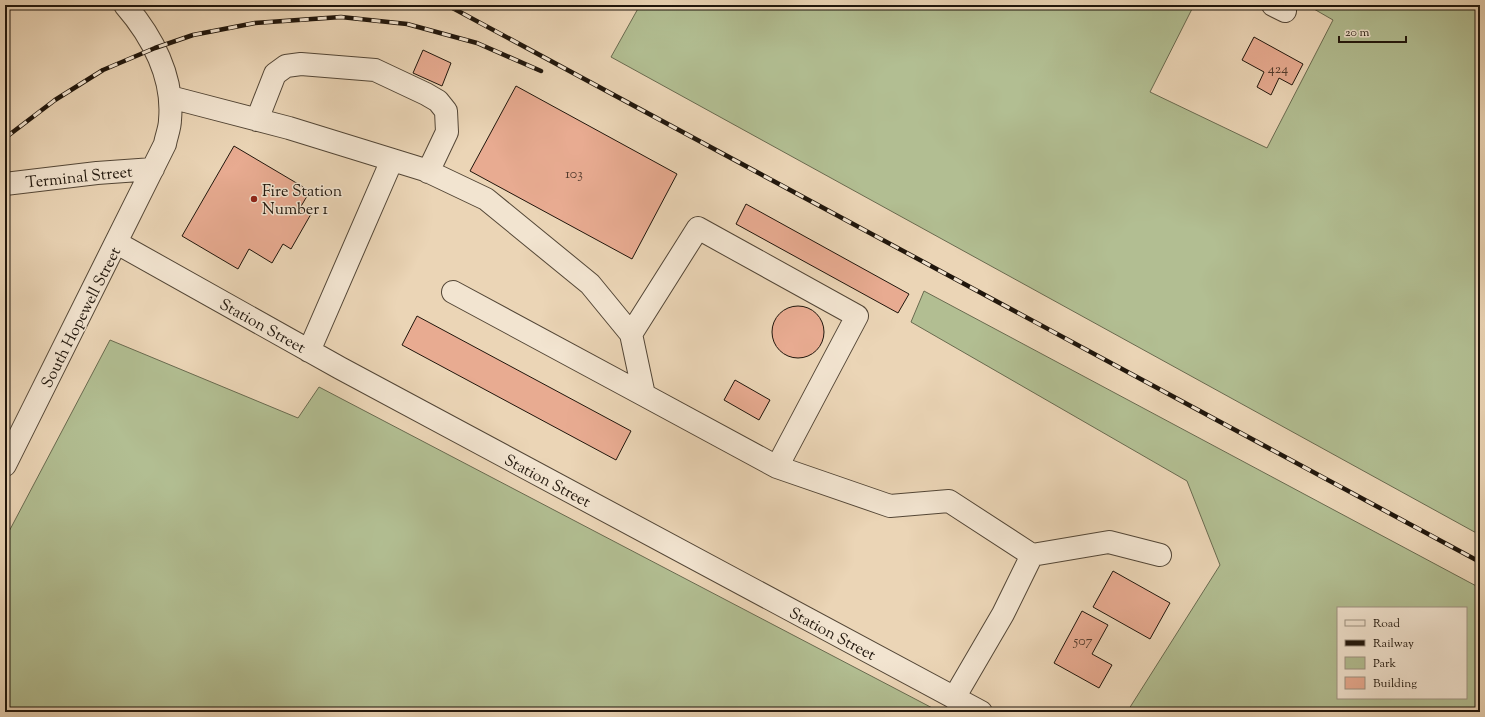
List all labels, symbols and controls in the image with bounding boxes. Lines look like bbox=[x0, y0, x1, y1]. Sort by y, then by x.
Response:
scale bar bbox=[1339, 18, 1406, 44]
text: 20 m bbox=[1345, 24, 1370, 42]
house number: 424 bbox=[1268, 60, 1288, 80]
street label: Terminal Street bbox=[25, 161, 134, 196]
house number: 103 bbox=[565, 165, 583, 185]
place label: Fire Station Number 1 bbox=[262, 181, 343, 222]
marker: Fire Station Number 1 bbox=[249, 194, 259, 204]
street label: South Hopewell Street bbox=[37, 243, 128, 393]
street label: Station Street bbox=[215, 294, 309, 361]
street label: Station Street bbox=[499, 450, 595, 515]
street label: Station Street bbox=[784, 603, 880, 668]
legend bbox=[1337, 607, 1467, 699]
text: Road bbox=[1373, 615, 1400, 633]
house number: 507 bbox=[1072, 632, 1093, 652]
text: Railway bbox=[1373, 635, 1414, 653]
text: Park bbox=[1373, 655, 1396, 673]
text: Building bbox=[1373, 675, 1417, 693]

